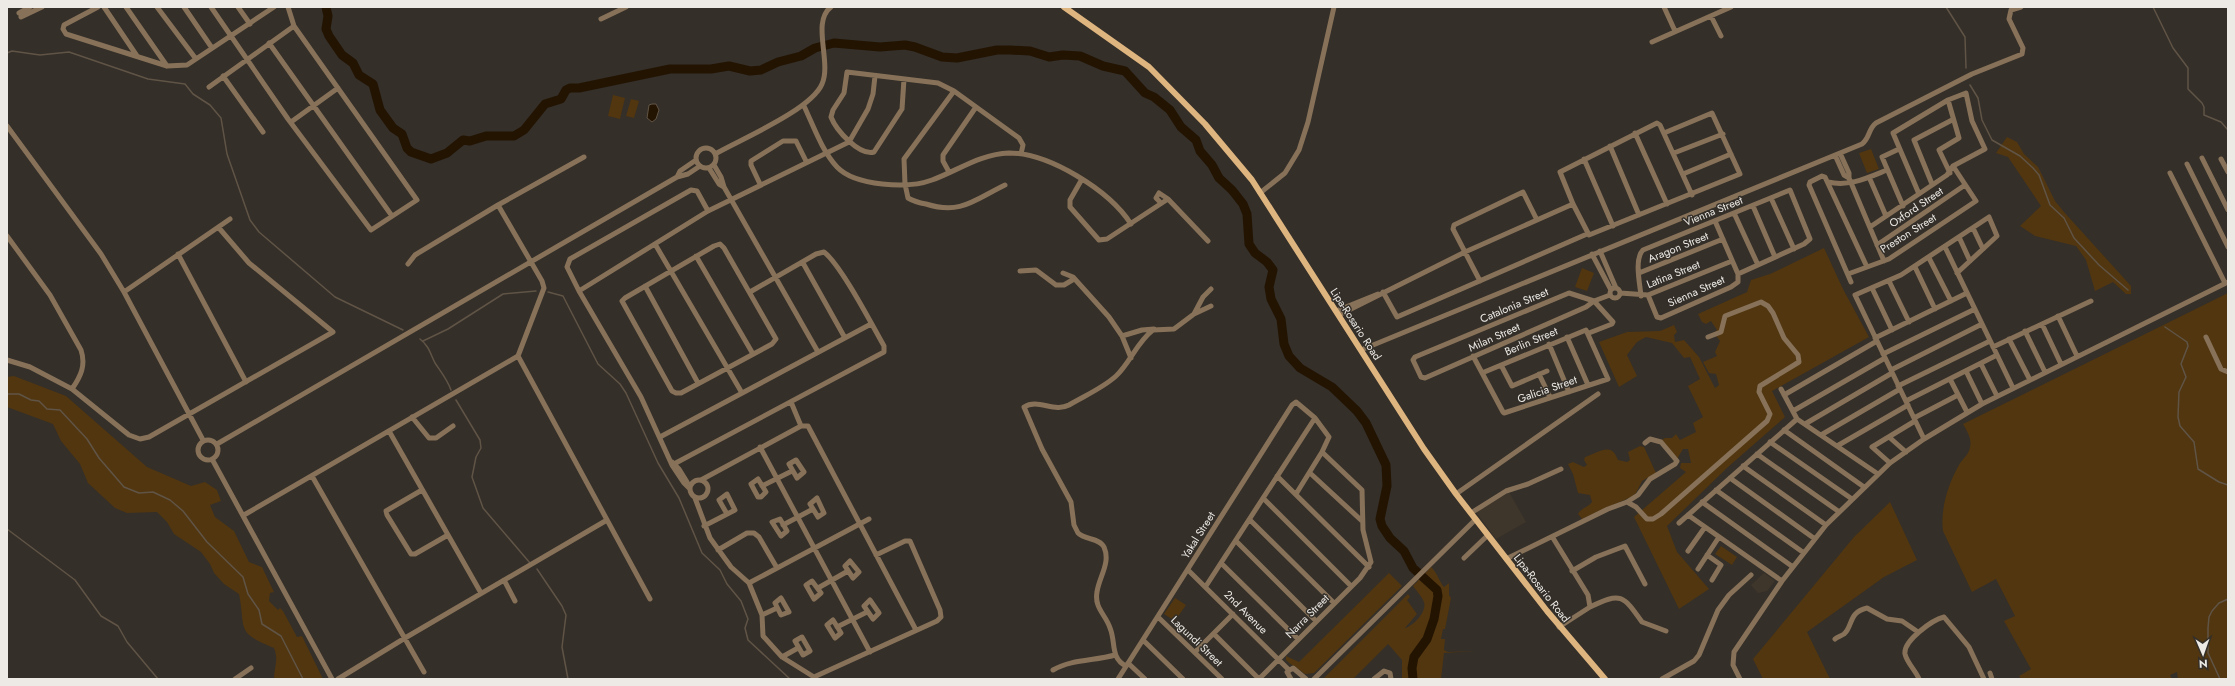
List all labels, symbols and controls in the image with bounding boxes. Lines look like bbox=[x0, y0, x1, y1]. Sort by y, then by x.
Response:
street label: Oxford Street bbox=[1886, 183, 1946, 231]
street label: Vienna Street bbox=[1681, 192, 1745, 230]
street label: Preston Street bbox=[1877, 209, 1939, 257]
street label: Aragon Street bbox=[1645, 227, 1711, 266]
street label: Latina Street bbox=[1644, 256, 1702, 292]
street label: Sienna Street bbox=[1665, 271, 1727, 311]
street label: Catalonia Street bbox=[1477, 283, 1551, 327]
street label: Lipa-Rosario Road bbox=[1327, 285, 1385, 363]
street label: Milan Street bbox=[1466, 318, 1523, 355]
street label: Berlin Street bbox=[1502, 323, 1560, 359]
street label: Galicia Street bbox=[1515, 371, 1579, 407]
street label: Yakal Street bbox=[1177, 508, 1219, 562]
street label: Lipa-Rosario Road bbox=[1510, 550, 1574, 626]
street label: 2nd Avenue bbox=[1221, 587, 1272, 638]
street label: Narra Street bbox=[1281, 590, 1333, 642]
street label: Lagundi Street bbox=[1167, 612, 1227, 670]
north arrow bbox=[2183, 634, 2223, 674]
text: N bbox=[2199, 656, 2208, 672]

